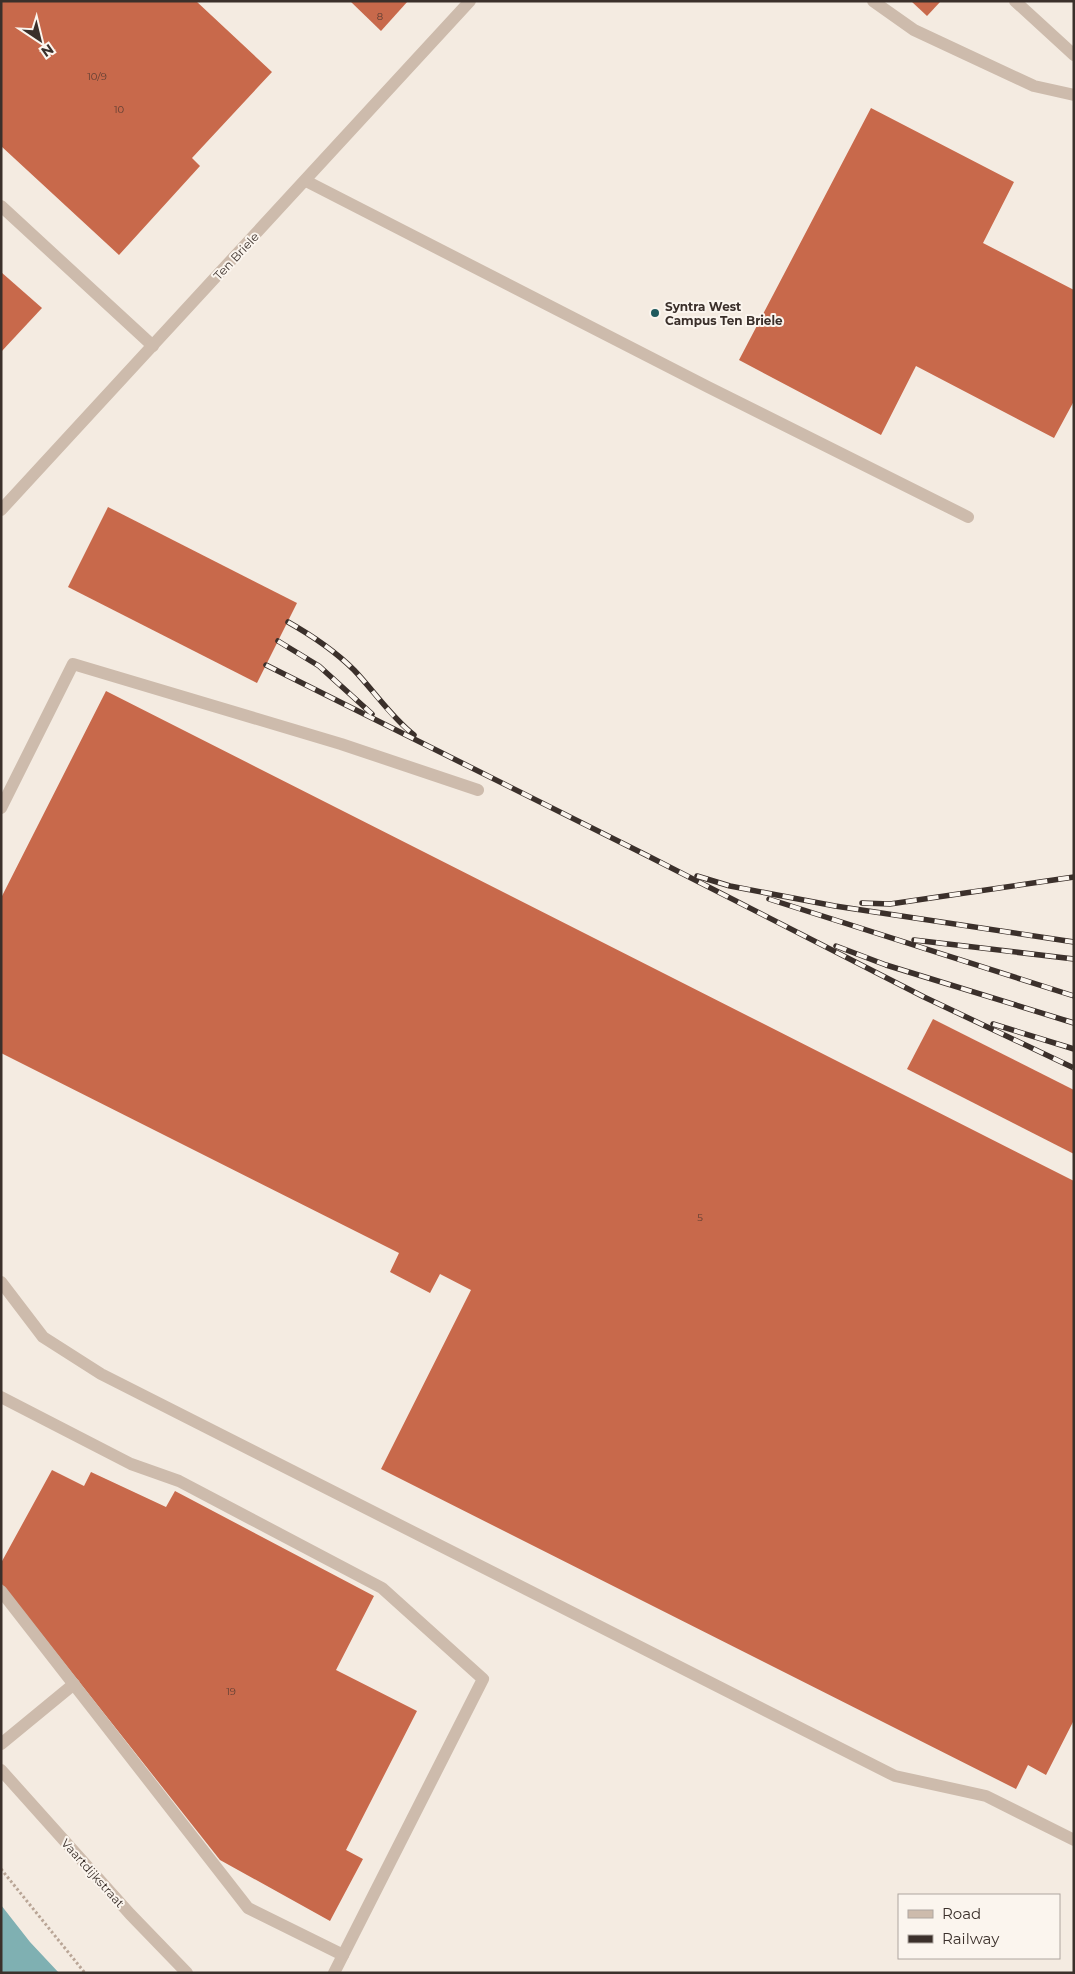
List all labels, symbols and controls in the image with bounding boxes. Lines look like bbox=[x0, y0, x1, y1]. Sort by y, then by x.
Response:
house number: 8 bbox=[377, 10, 383, 23]
north arrow bbox=[15, 15, 65, 65]
text: N bbox=[38, 40, 57, 61]
house number: 10/9 bbox=[87, 70, 107, 83]
house number: 10 bbox=[114, 103, 124, 116]
street label: Ten Briele bbox=[210, 229, 262, 283]
place label: Syntra West Campus Ten Briele bbox=[665, 299, 783, 328]
marker: Syntra West Campus Ten Briele bbox=[649, 307, 661, 319]
house number: 5 bbox=[697, 1211, 703, 1224]
house number: 19 bbox=[226, 1685, 236, 1698]
street label: Vaartdijkstraat bbox=[58, 1836, 128, 1911]
legend bbox=[898, 1894, 1060, 1959]
text: Road bbox=[942, 1904, 981, 1923]
text: Railway bbox=[942, 1929, 1000, 1948]

